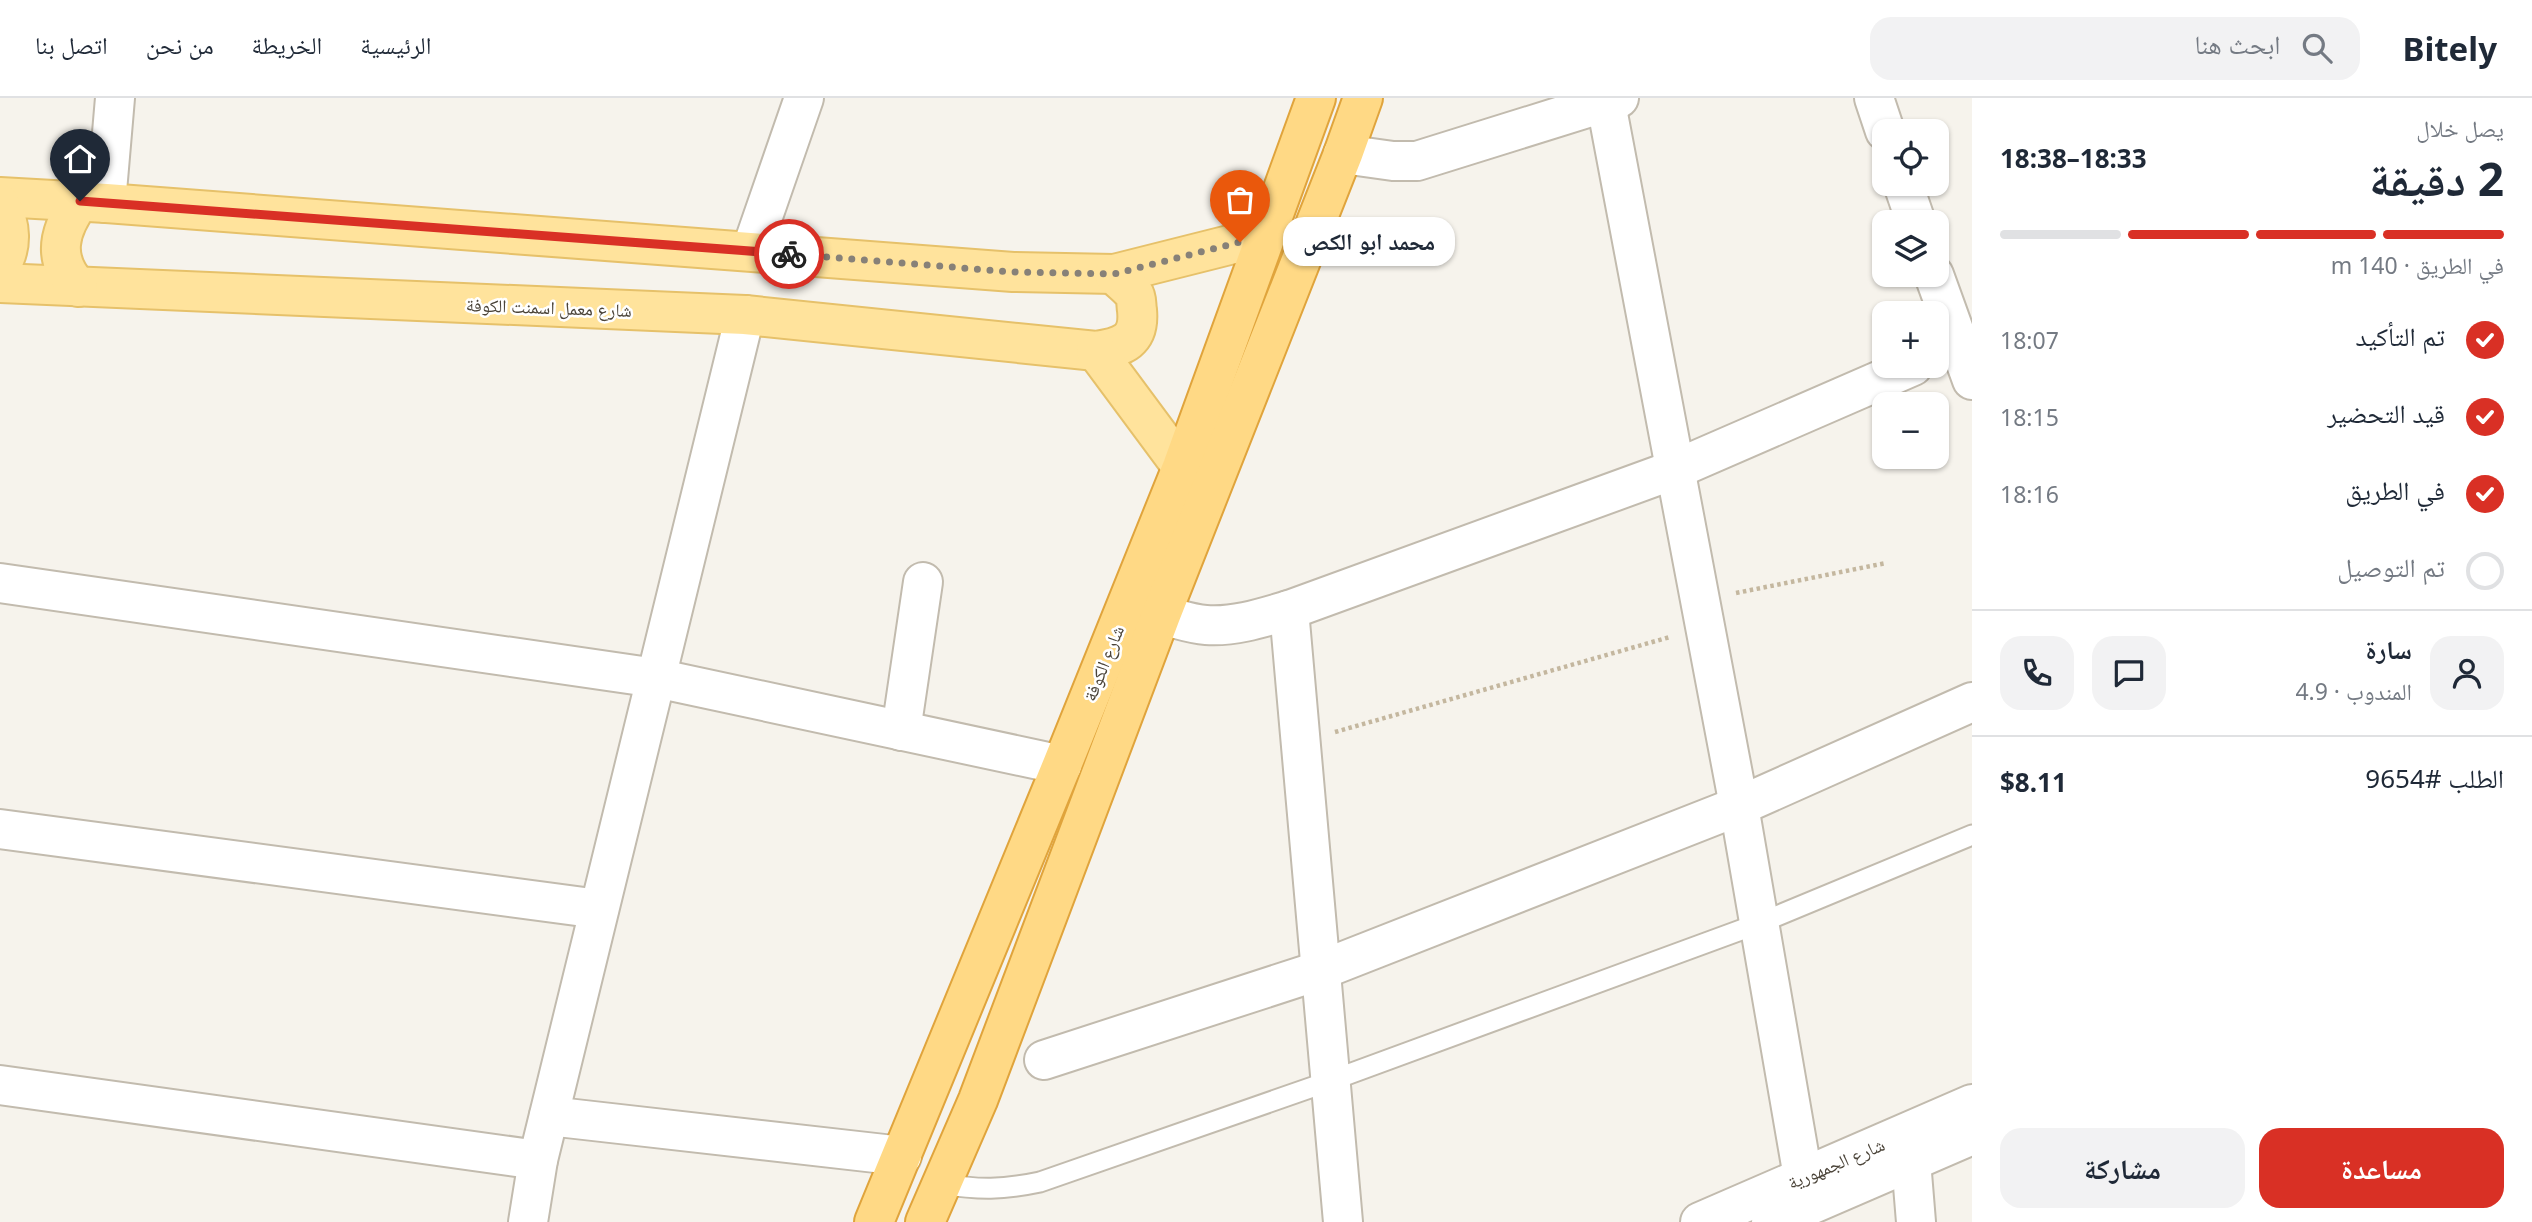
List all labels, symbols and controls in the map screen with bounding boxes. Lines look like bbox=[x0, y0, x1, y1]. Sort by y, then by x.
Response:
search box bbox=[1870, 17, 2360, 80]
text: ابحث هنا bbox=[2194, 26, 2280, 62]
text: Bitely bbox=[2402, 26, 2497, 71]
text: اتصل بنا bbox=[35, 28, 108, 61]
text: من نحن bbox=[146, 28, 214, 61]
text: الخريطة bbox=[252, 28, 322, 61]
text: الرئيسية bbox=[360, 28, 431, 61]
icon: search bbox=[2298, 29, 2336, 67]
text: يصل خلال bbox=[2416, 112, 2504, 144]
map controls bbox=[1872, 119, 1949, 469]
button: locate bbox=[1872, 119, 1949, 196]
pin bbox=[50, 129, 110, 201]
icon: home bbox=[61, 140, 99, 178]
text: 18:33–18:38 bbox=[2000, 140, 2147, 176]
text: 2 دقيقة bbox=[2369, 147, 2504, 209]
pin bbox=[1210, 170, 1270, 242]
icon: bag bbox=[1221, 181, 1259, 219]
button: layers bbox=[1872, 210, 1949, 287]
callout: محمد ابو الكص bbox=[1282, 218, 1454, 266]
courier bbox=[754, 219, 824, 289]
text: محمد ابو الكص bbox=[1303, 225, 1435, 257]
icon: bike bbox=[770, 235, 808, 273]
text: في الطريق · 140 m bbox=[2331, 249, 2504, 281]
street label: شارع معمل اسمنت الكوفة bbox=[466, 292, 632, 322]
button: + bbox=[1872, 301, 1949, 378]
text: تم التأكيد bbox=[2355, 318, 2445, 354]
icon: check bbox=[2466, 321, 2504, 359]
text: 18:07 bbox=[2000, 324, 2059, 356]
button: − bbox=[1872, 392, 1949, 469]
text: قيد التحضير bbox=[2327, 395, 2445, 431]
icon: check bbox=[2466, 398, 2504, 436]
text: 18:15 bbox=[2000, 401, 2059, 433]
text: في الطريق bbox=[2345, 472, 2445, 508]
icon: check bbox=[2466, 475, 2504, 513]
text: 18:16 bbox=[2000, 478, 2059, 510]
text: تم التوصيل bbox=[2337, 549, 2445, 585]
street label: شارع الكوفة bbox=[1077, 622, 1129, 704]
text: سارة bbox=[2365, 631, 2412, 667]
button: phone bbox=[2000, 636, 2074, 710]
button: chat bbox=[2092, 636, 2166, 710]
button: person bbox=[2430, 636, 2504, 710]
text: المندوب · 4.9 bbox=[2295, 675, 2412, 707]
text: الطلب #9654 bbox=[2365, 760, 2504, 796]
text: $8.11 bbox=[2000, 764, 2067, 800]
button: مشاركة bbox=[2000, 1128, 2245, 1208]
button: مساعدة bbox=[2259, 1128, 2504, 1208]
street label: شارع الجمهورية bbox=[1784, 1132, 1888, 1194]

